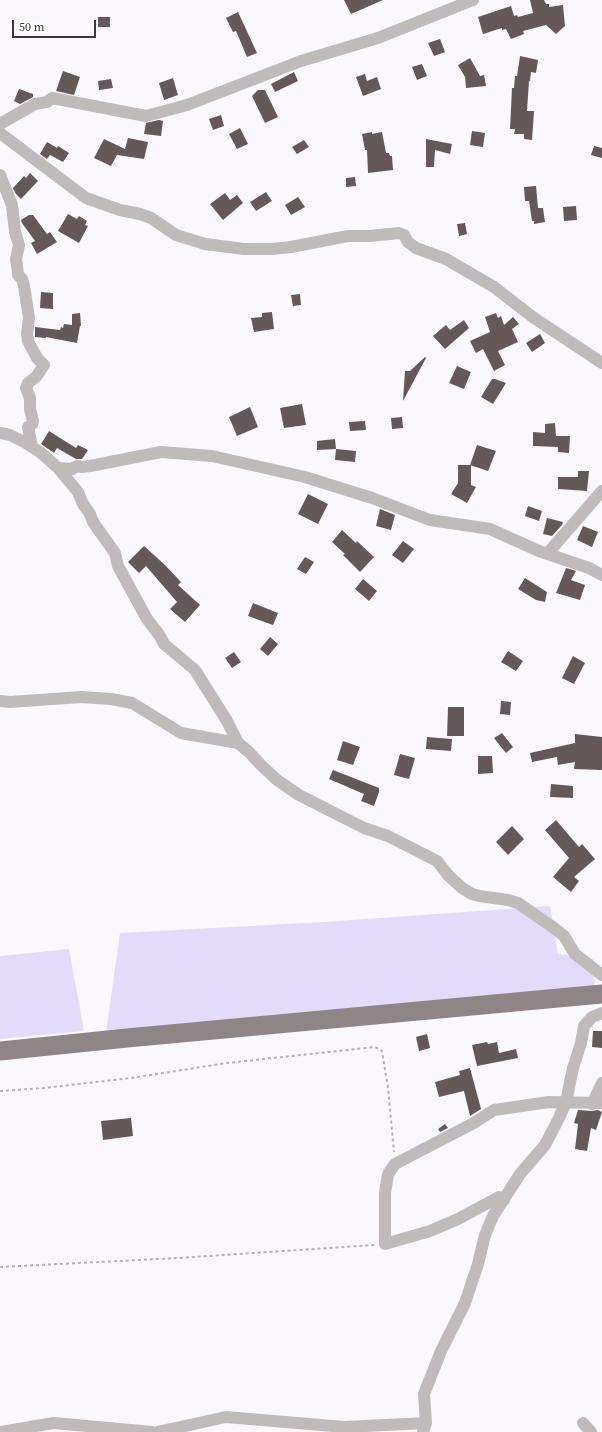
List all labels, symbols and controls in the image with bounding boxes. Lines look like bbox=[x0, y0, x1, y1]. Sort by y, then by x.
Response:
scale bar bbox=[14, 12, 98, 38]
text: 50 m bbox=[19, 19, 45, 35]

